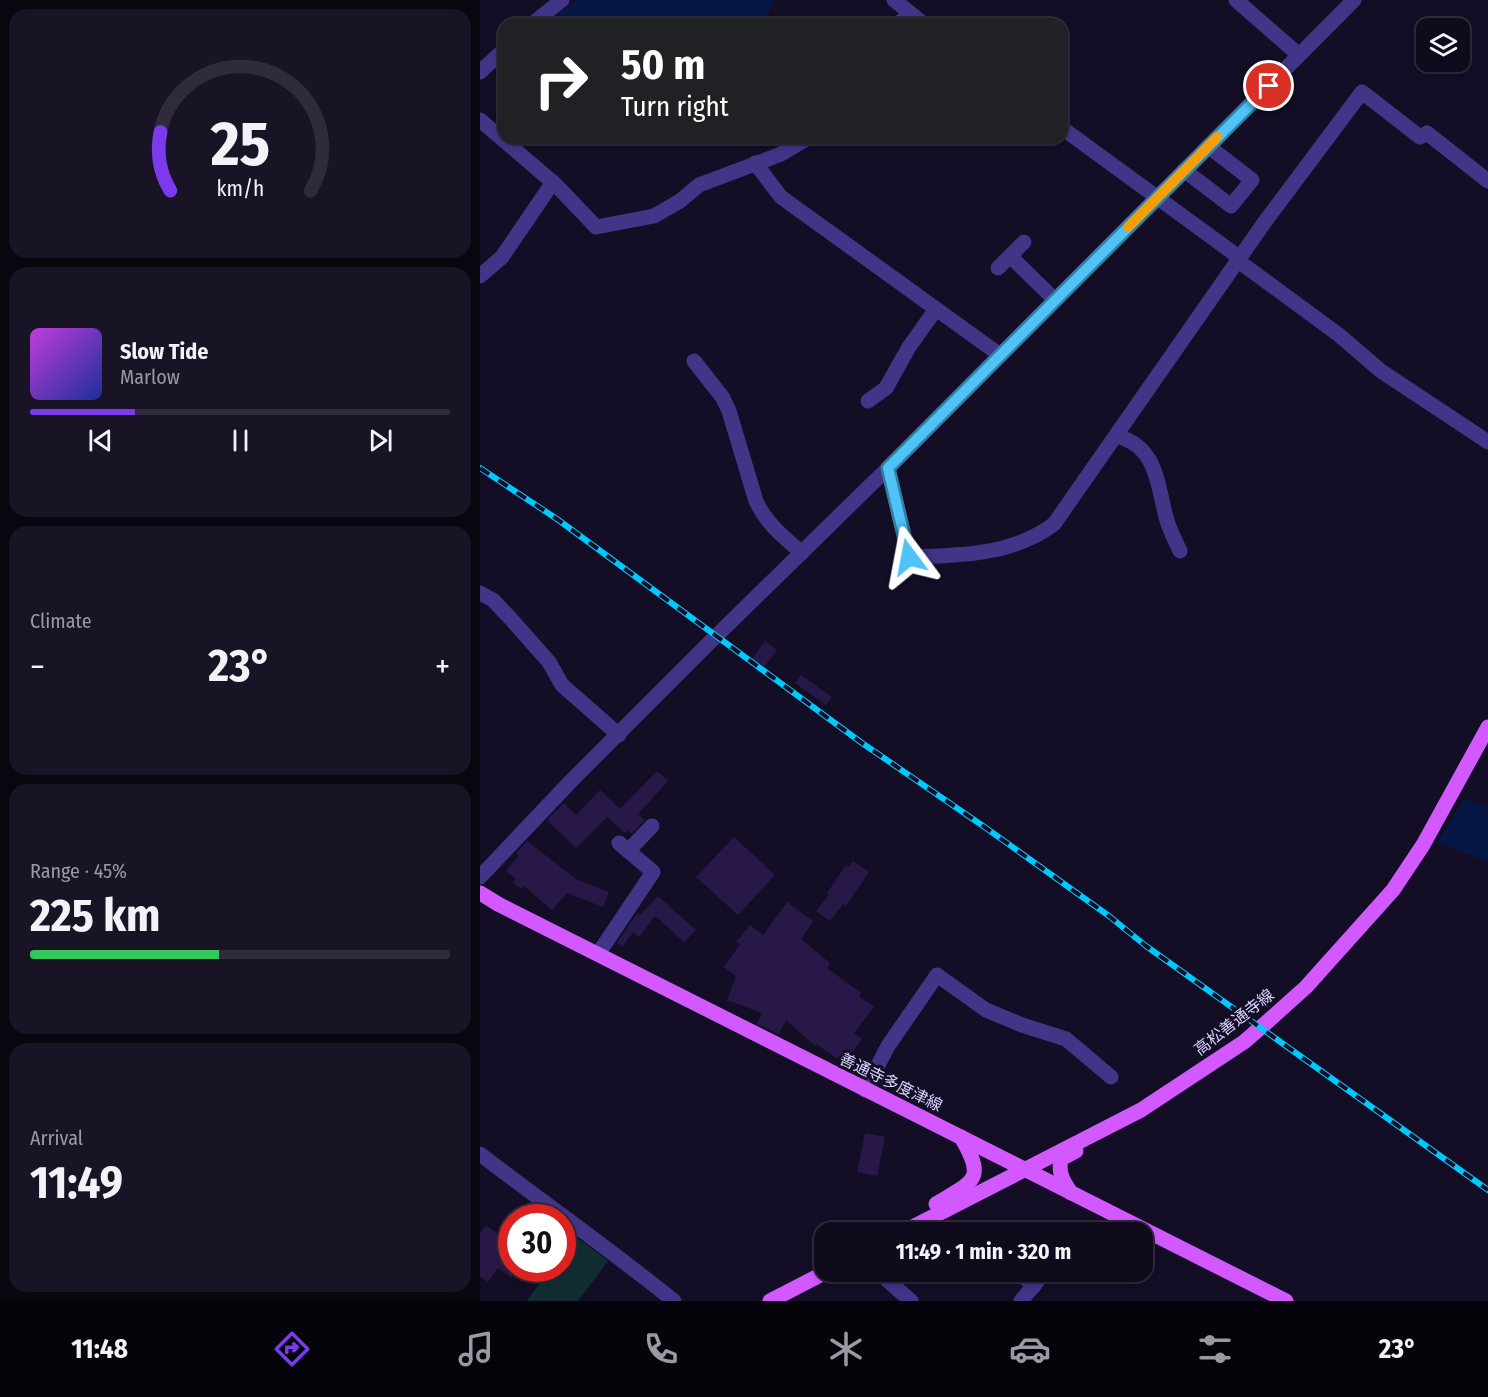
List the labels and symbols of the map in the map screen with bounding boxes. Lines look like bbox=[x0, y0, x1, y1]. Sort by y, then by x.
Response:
pin bbox=[1243, 60, 1294, 111]
position arrow bbox=[877, 525, 941, 589]
street label: 高松善通寺線 bbox=[1190, 985, 1278, 1059]
street label: 善通寺多度津線 bbox=[836, 1049, 946, 1115]
speed limit sign: 30 bbox=[498, 1204, 576, 1282]

